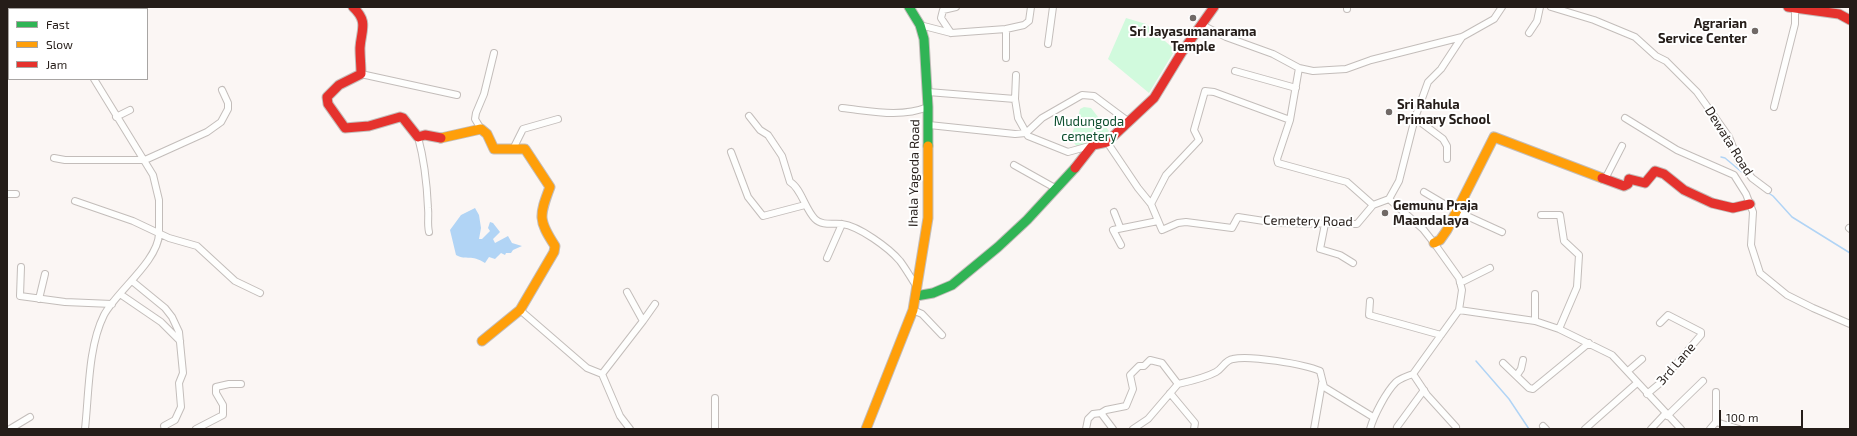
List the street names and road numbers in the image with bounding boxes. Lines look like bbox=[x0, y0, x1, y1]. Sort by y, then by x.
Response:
street label: Dewata Road bbox=[1702, 104, 1756, 178]
street label: Ihala Yagoda Road bbox=[905, 119, 923, 227]
street label: Cemetery Road bbox=[1263, 212, 1353, 230]
street label: 3rd Lane bbox=[1653, 340, 1699, 388]

